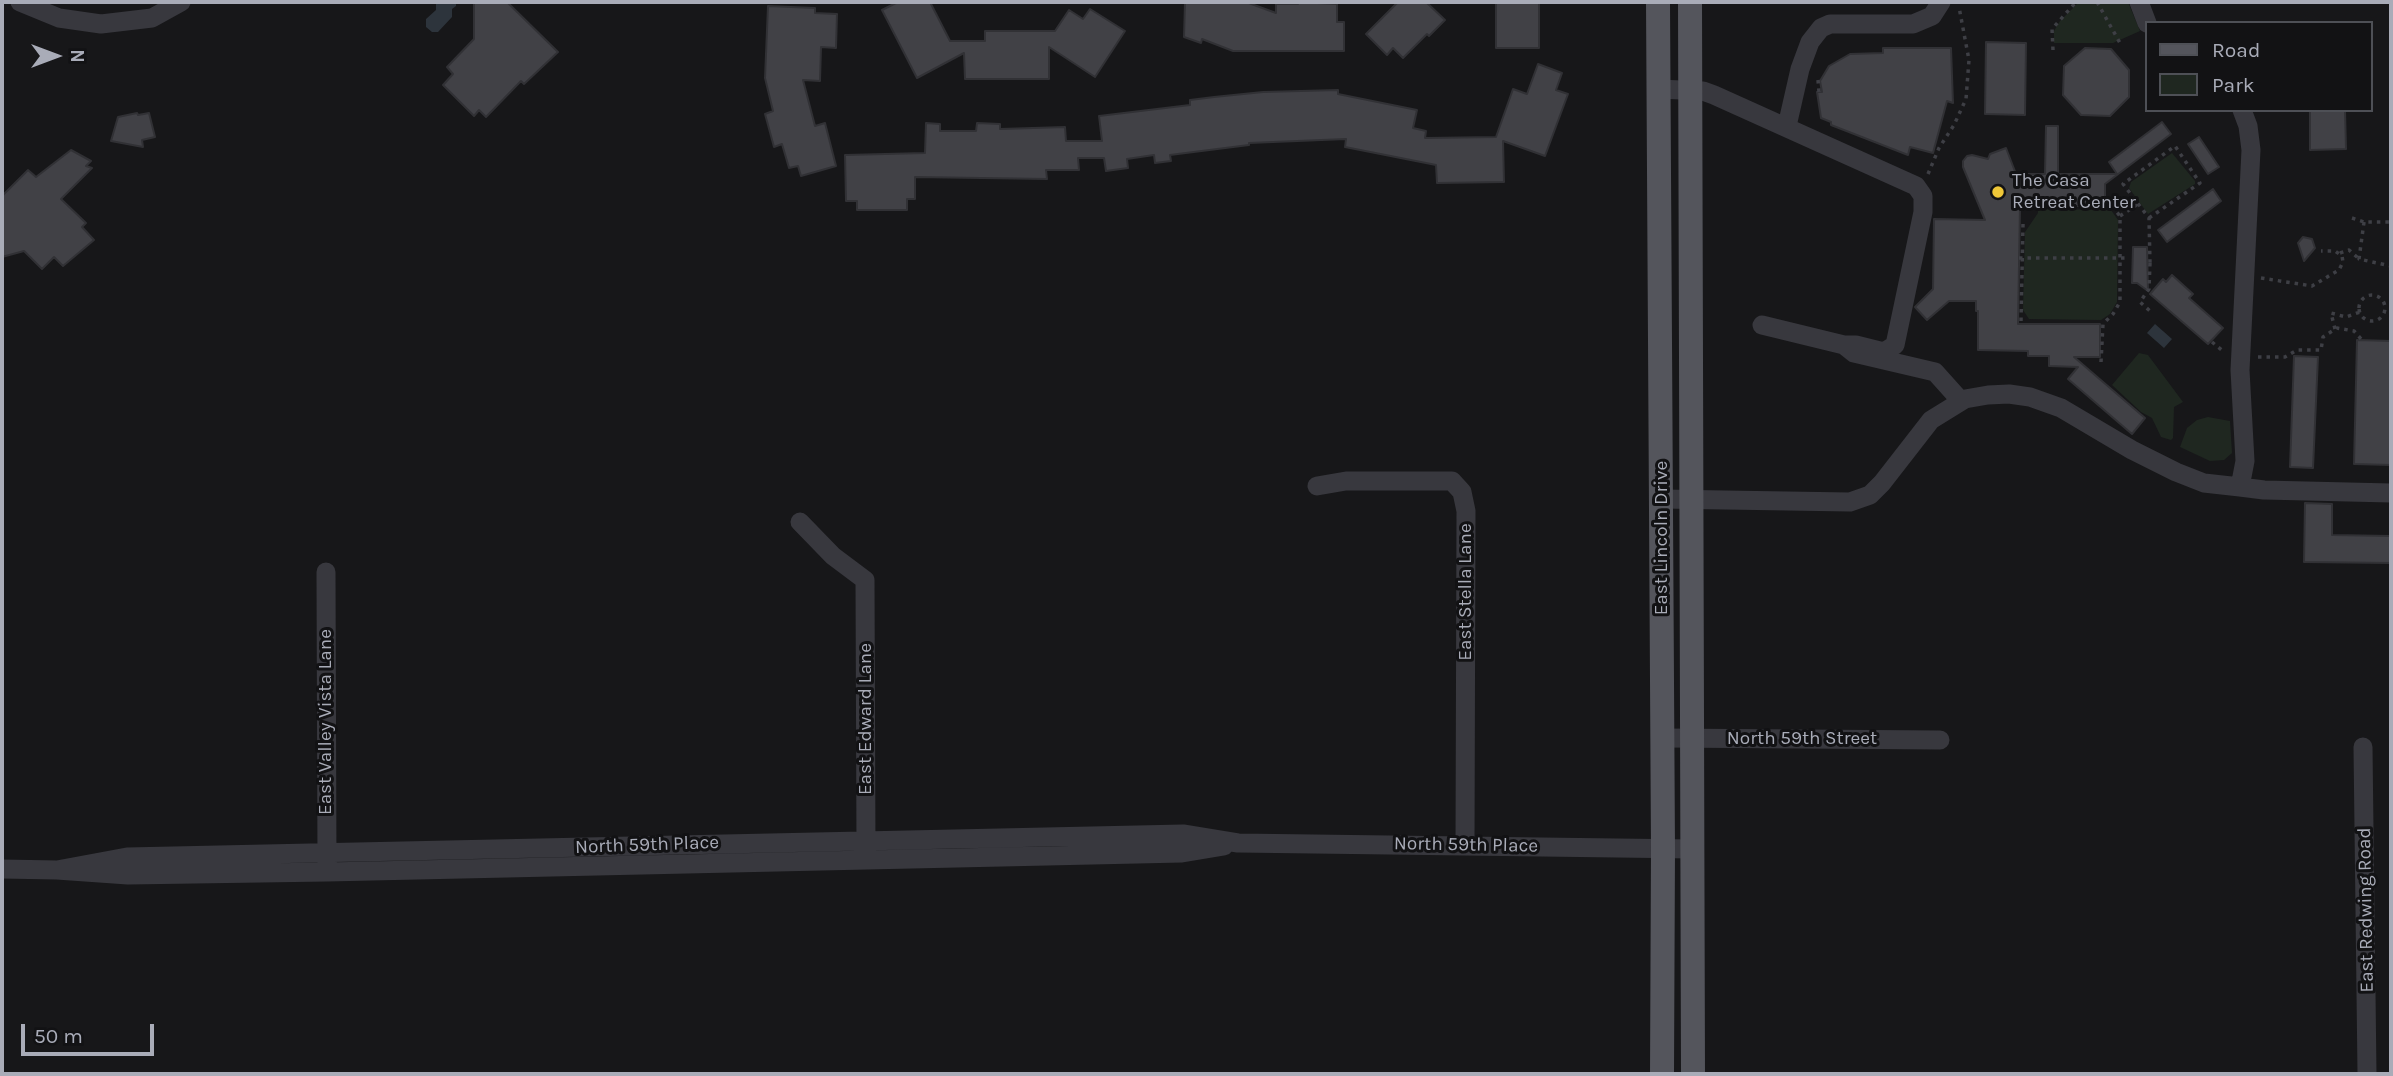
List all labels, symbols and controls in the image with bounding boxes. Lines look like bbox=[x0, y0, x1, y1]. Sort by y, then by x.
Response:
north arrow bbox=[21, 21, 91, 91]
legend bbox=[2144, 21, 2372, 112]
text: Road bbox=[2212, 38, 2260, 62]
text: N bbox=[66, 49, 88, 63]
text: Park bbox=[2212, 73, 2255, 97]
place label: The Casa Retreat Center bbox=[2012, 170, 2136, 214]
marker: The Casa Retreat Center bbox=[1990, 184, 2006, 200]
street label: East Lincoln Drive bbox=[1651, 461, 1673, 615]
street label: East Stella Lane bbox=[1455, 523, 1477, 661]
street label: East Valley Vista Lane bbox=[315, 629, 337, 815]
street label: East Edward Lane bbox=[855, 643, 877, 795]
street label: North 59th Street bbox=[1727, 728, 1877, 750]
street label: East Redwing Road bbox=[2353, 827, 2379, 993]
street label: North 59th Place bbox=[575, 831, 719, 859]
street label: North 59th Place bbox=[1394, 832, 1538, 858]
scale bar bbox=[24, 1010, 158, 1054]
text: 50 m bbox=[34, 1024, 83, 1048]

